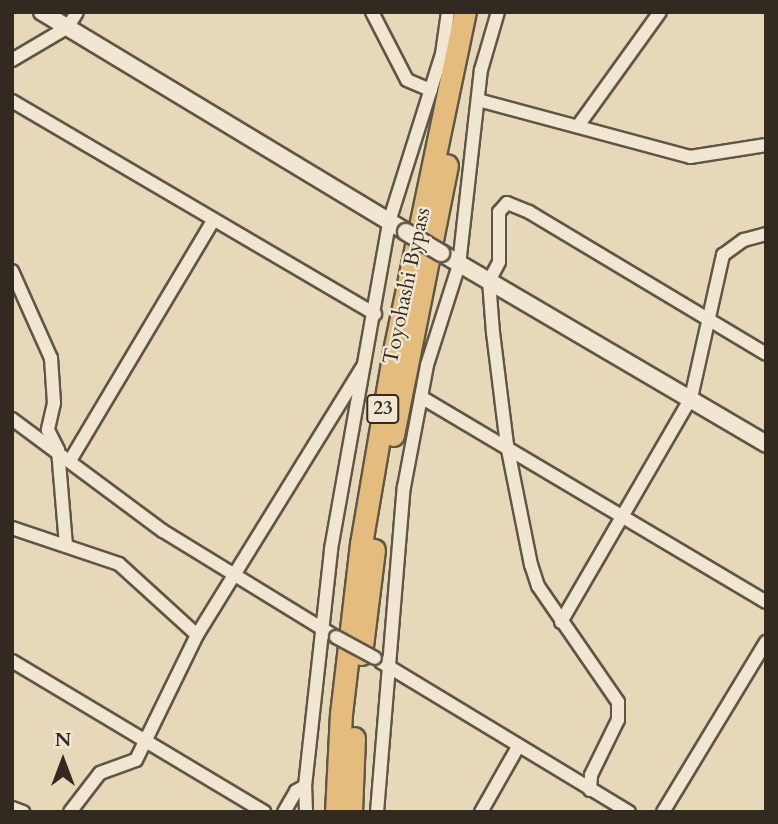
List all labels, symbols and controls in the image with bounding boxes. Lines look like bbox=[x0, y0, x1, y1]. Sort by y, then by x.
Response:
street label: Toyohashi Bypass bbox=[378, 205, 436, 367]
road number: 23 bbox=[366, 394, 400, 424]
north arrow bbox=[28, 726, 98, 796]
text: N bbox=[55, 727, 71, 753]

